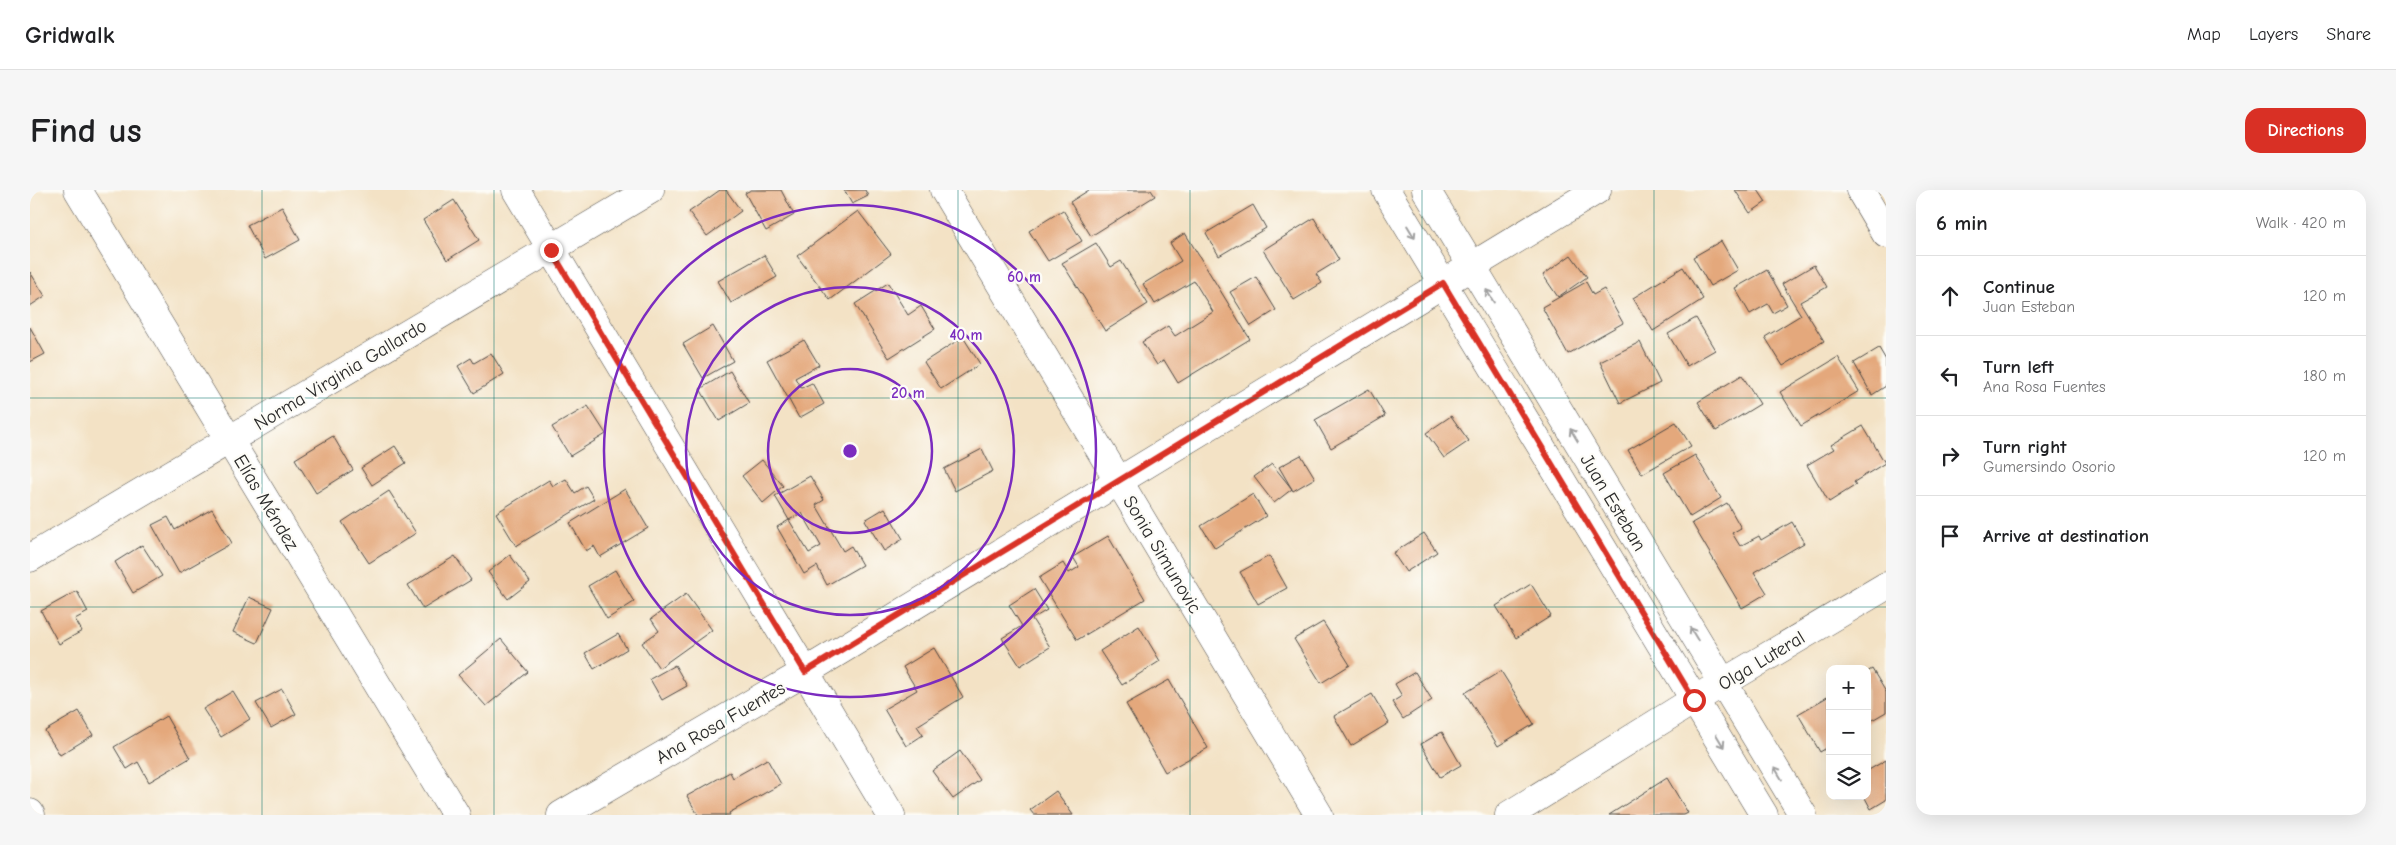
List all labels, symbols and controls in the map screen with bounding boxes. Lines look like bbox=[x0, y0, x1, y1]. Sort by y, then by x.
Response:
text: Gridwalk bbox=[25, 21, 114, 49]
text: Map bbox=[2187, 24, 2221, 45]
text: Layers bbox=[2249, 24, 2298, 45]
text: Share bbox=[2326, 24, 2371, 45]
button: Directions bbox=[2245, 108, 2366, 153]
text: Find us bbox=[30, 110, 142, 151]
text: 6 min bbox=[1936, 211, 1988, 235]
text: Walk · 420 m bbox=[2256, 214, 2346, 232]
one-way arrow bbox=[1407, 224, 1417, 238]
route end bbox=[540, 239, 563, 262]
text: 60 m bbox=[1007, 268, 1041, 286]
text: Continue bbox=[1983, 276, 2055, 298]
icon: ahead bbox=[1936, 282, 1964, 310]
text: 120 m bbox=[2303, 287, 2346, 305]
one-way arrow bbox=[1484, 290, 1494, 304]
text: Juan Esteban bbox=[1983, 298, 2075, 316]
street label: Norma Virginia Gallardo bbox=[250, 315, 431, 435]
text: 40 m bbox=[950, 326, 983, 344]
text: Turn left bbox=[1983, 356, 2054, 378]
icon: left bbox=[1936, 362, 1964, 390]
text: 180 m bbox=[2303, 367, 2346, 385]
text: Ana Rosa Fuentes bbox=[1983, 378, 2106, 396]
text: 20 m bbox=[891, 384, 925, 402]
one-way arrow bbox=[1568, 429, 1578, 443]
text: Turn right bbox=[1983, 436, 2067, 458]
centre of rings bbox=[841, 442, 859, 460]
icon: right bbox=[1936, 442, 1964, 470]
text: 120 m bbox=[2303, 447, 2346, 465]
street label: Juan Esteban bbox=[1576, 450, 1651, 555]
street label: Elías Méndez bbox=[229, 451, 303, 554]
text: Gumersindo Osorio bbox=[1983, 458, 2115, 476]
street label: Sonia Simunovic bbox=[1118, 492, 1206, 617]
icon: arrive bbox=[1936, 522, 1964, 550]
text: Arrive at destination bbox=[1983, 525, 2149, 547]
street label: Olga Luteral bbox=[1714, 626, 1809, 695]
one-way arrow bbox=[1689, 628, 1699, 642]
map controls bbox=[1826, 665, 1871, 800]
button: + bbox=[1826, 665, 1871, 710]
street label: Ana Rosa Fuentes bbox=[652, 677, 789, 769]
route start bbox=[1683, 689, 1706, 712]
button: − bbox=[1826, 710, 1871, 755]
one-way arrow bbox=[1715, 734, 1725, 748]
button: layers bbox=[1826, 755, 1871, 800]
one-way arrow bbox=[1773, 767, 1783, 781]

